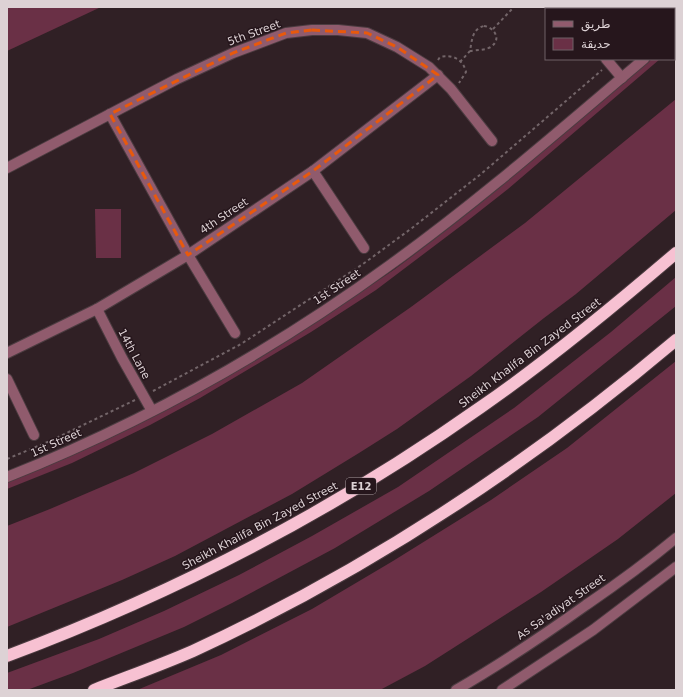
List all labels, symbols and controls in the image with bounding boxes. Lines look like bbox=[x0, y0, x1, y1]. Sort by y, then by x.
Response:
legend bbox=[545, 8, 675, 60]
street label: 5th Street bbox=[226, 17, 283, 49]
text: طريق bbox=[581, 17, 611, 32]
text: حديقة bbox=[581, 37, 611, 51]
street label: 4th Street bbox=[197, 195, 251, 237]
street label: 1st Street bbox=[311, 266, 364, 307]
street label: Sheikh Khalifa Bin Zayed Street bbox=[456, 295, 604, 411]
street label: 14th Lane bbox=[115, 326, 153, 382]
street label: 1st Street bbox=[29, 426, 84, 460]
road number: E12 bbox=[346, 478, 376, 494]
street label: Sheikh Khalifa Bin Zayed Street bbox=[180, 479, 341, 573]
street label: As Sa'adiyat Street bbox=[514, 571, 608, 642]

